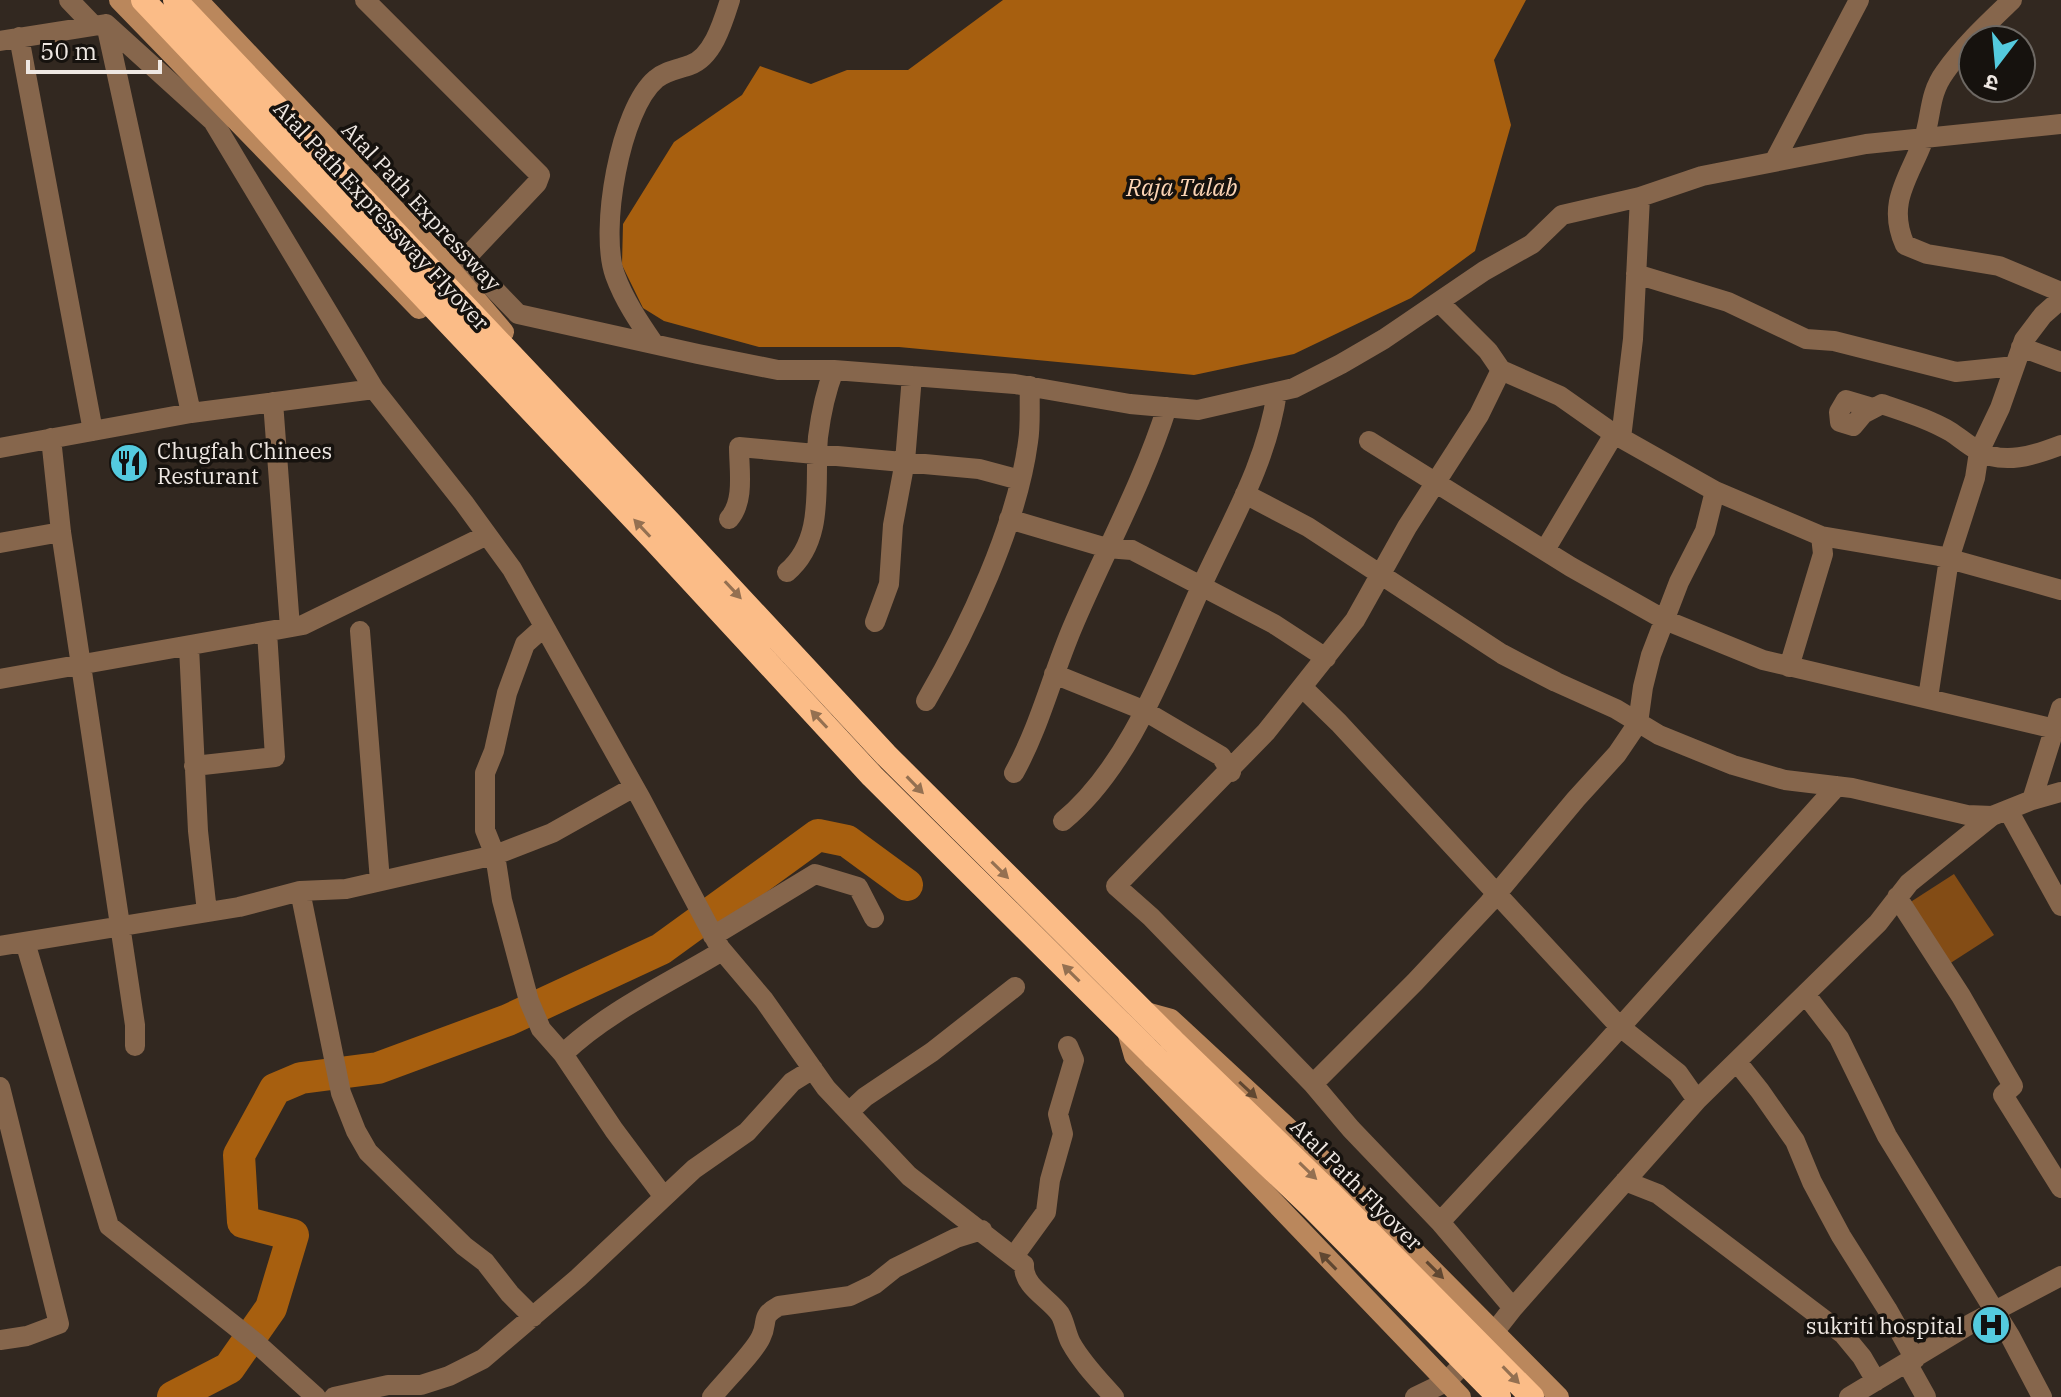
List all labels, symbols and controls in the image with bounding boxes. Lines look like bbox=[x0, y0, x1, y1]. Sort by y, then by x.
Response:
scale bar bbox=[28, 24, 160, 74]
north arrow bbox=[1957, 24, 2037, 104]
text: 50 m bbox=[40, 35, 97, 67]
text: उ bbox=[1980, 68, 2002, 99]
street label: Atal Path Expressway Flyover bbox=[268, 94, 496, 336]
street label: Atal Path Expressway bbox=[336, 115, 508, 297]
water label: Raja Talab bbox=[1125, 171, 1238, 203]
place label: Chugfah Chinees Resturant bbox=[157, 436, 332, 490]
restaurant icon: Chugfah Chinees Resturant bbox=[108, 442, 150, 484]
one-way arrow bbox=[634, 519, 652, 538]
one-way arrow bbox=[724, 581, 742, 600]
one-way arrow bbox=[810, 709, 828, 728]
one-way arrow bbox=[905, 775, 924, 794]
one-way arrow bbox=[990, 860, 1009, 879]
one-way arrow bbox=[1062, 965, 1081, 983]
one-way arrow bbox=[1238, 1081, 1257, 1099]
street label: Atal Path Flyover bbox=[1285, 1112, 1429, 1256]
one-way arrow bbox=[1298, 1161, 1317, 1180]
one-way arrow bbox=[1320, 1252, 1338, 1271]
one-way arrow bbox=[1425, 1261, 1444, 1279]
hospital icon: sukriti hospital bbox=[1970, 1304, 2012, 1346]
place label: sukriti hospital bbox=[1806, 1311, 1963, 1340]
one-way arrow bbox=[1501, 1365, 1520, 1384]

